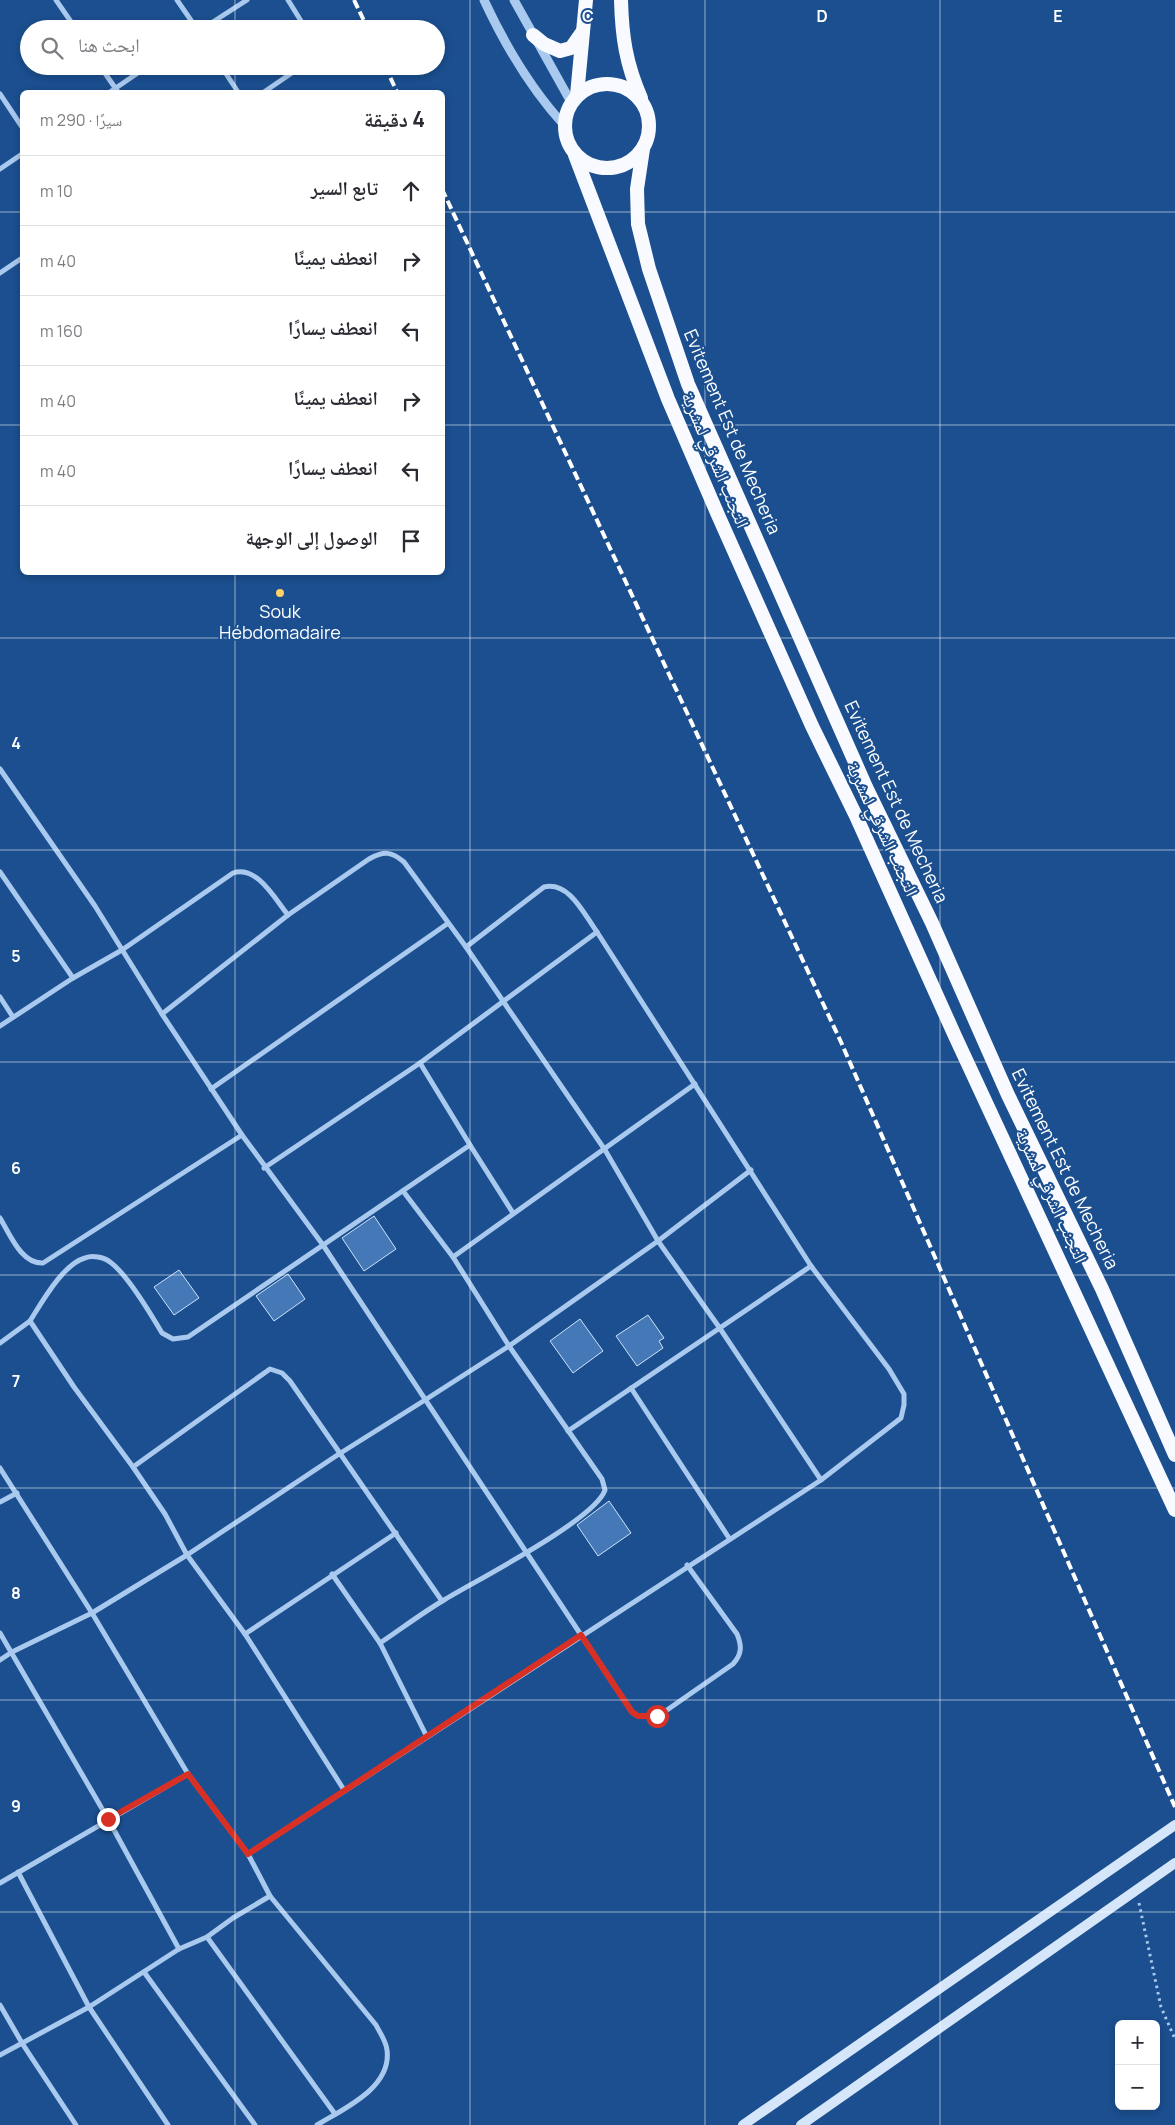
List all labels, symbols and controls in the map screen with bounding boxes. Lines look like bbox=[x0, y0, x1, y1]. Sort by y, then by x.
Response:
text: C bbox=[582, 5, 594, 27]
text: D bbox=[816, 5, 828, 27]
text: E bbox=[1053, 5, 1063, 27]
search box bbox=[20, 20, 445, 75]
text: ابحث هنا bbox=[78, 32, 140, 58]
icon: search bbox=[38, 34, 66, 62]
text: 4 دقيقة bbox=[364, 105, 425, 133]
text: سيرًا · 290 m bbox=[40, 109, 122, 131]
text: تابع السير bbox=[311, 175, 378, 201]
icon: ahead bbox=[397, 177, 425, 205]
text: 10 m bbox=[40, 180, 73, 202]
text: انعطف يمينًا bbox=[294, 245, 378, 271]
icon: right bbox=[397, 247, 425, 275]
text: 40 m bbox=[40, 250, 76, 272]
text: انعطف يسارًا bbox=[288, 315, 378, 341]
icon: left bbox=[397, 317, 425, 345]
text: 160 m bbox=[40, 320, 83, 342]
street label: Evitement Est de Mecheria bbox=[679, 325, 787, 538]
text: انعطف يمينًا bbox=[294, 385, 378, 411]
icon: right bbox=[397, 387, 425, 415]
street label: التجنب الشرقي لمشرية bbox=[673, 388, 755, 533]
text: 40 m bbox=[40, 390, 76, 412]
text: انعطف يسارًا bbox=[288, 455, 378, 481]
icon: left bbox=[397, 457, 425, 485]
text: 40 m bbox=[40, 460, 76, 482]
text: الوصول إلى الوجهة bbox=[245, 525, 378, 551]
icon: arrive bbox=[397, 527, 425, 555]
marker: Souk Hébdomadaire bbox=[274, 587, 286, 599]
place label: Souk Hébdomadaire bbox=[219, 599, 341, 644]
street label: Evitement Est de Mecheria bbox=[839, 697, 954, 907]
text: 4 bbox=[11, 732, 21, 754]
street label: التجنب الشرقي لمشرية bbox=[838, 757, 925, 901]
text: 5 bbox=[11, 945, 21, 967]
street label: Evitement Est de Mecheria bbox=[1007, 1064, 1125, 1273]
street label: التجنب الشرقي لمشرية bbox=[1007, 1124, 1094, 1268]
text: 6 bbox=[11, 1157, 21, 1179]
text: 7 bbox=[12, 1370, 20, 1392]
text: 8 bbox=[11, 1582, 21, 1604]
route start bbox=[646, 1705, 669, 1728]
text: 9 bbox=[11, 1795, 21, 1817]
route end bbox=[97, 1808, 120, 1831]
map controls bbox=[1115, 2020, 1160, 2110]
button: + bbox=[1115, 2020, 1160, 2065]
button: − bbox=[1115, 2065, 1160, 2110]

